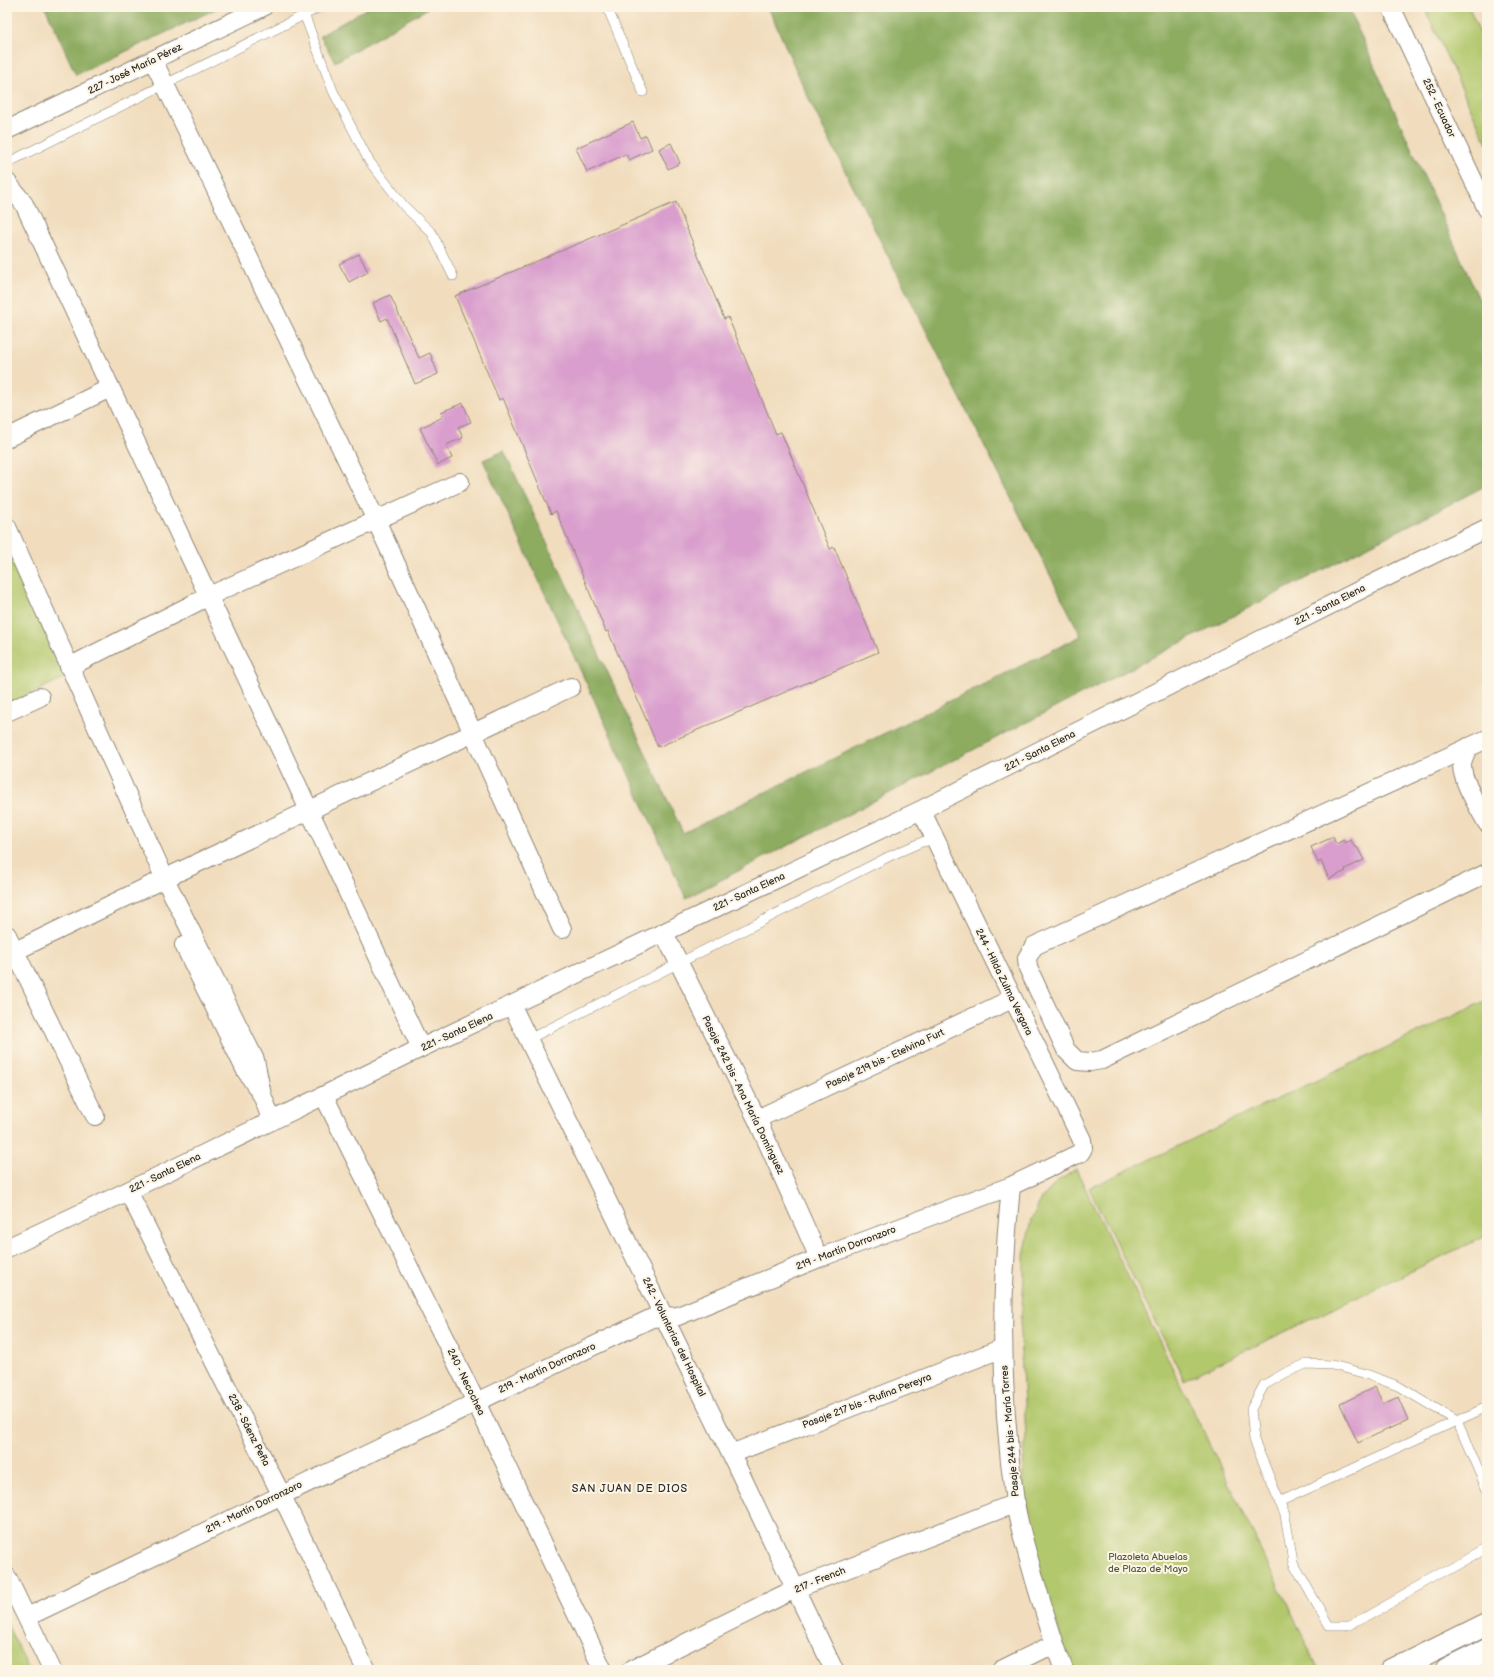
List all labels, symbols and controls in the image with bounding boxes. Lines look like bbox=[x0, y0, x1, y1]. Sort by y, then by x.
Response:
street label: 227 - José María Pérez bbox=[86, 41, 184, 97]
street label: 252 - Ecuador bbox=[1420, 76, 1458, 140]
street label: 221 - Santa Elena bbox=[1293, 582, 1368, 628]
street label: 221 - Santa Elena bbox=[1003, 728, 1078, 774]
street label: 221 - Santa Elena bbox=[711, 870, 787, 914]
street label: 244 - Hilda Zulma Vergara bbox=[973, 927, 1035, 1038]
street label: 221 - Santa Elena bbox=[419, 1010, 495, 1054]
street label: Pasaje 242 bis - Ana María Domínguez bbox=[699, 1014, 787, 1176]
street label: Pasaje 219 bis - Etelvina Furt bbox=[824, 1026, 946, 1092]
street label: 221 - Santa Elena bbox=[127, 1150, 203, 1195]
street label: 219 - Martín Dorronzoro bbox=[794, 1223, 898, 1273]
street label: 242 - Voluntarias del Hospital bbox=[640, 1275, 708, 1399]
street label: 219 - Martín Dorronzoro bbox=[496, 1340, 598, 1396]
street label: 240 - Necochea bbox=[445, 1347, 488, 1418]
street label: Pasaje 244 bis - María Torres bbox=[998, 1365, 1022, 1497]
street label: Pasaje 217 bis - Rufina Pereyra bbox=[801, 1371, 933, 1431]
street label: 238 - Sáenz Peña bbox=[226, 1392, 273, 1468]
street label: 219 - Martín Dorronzoro bbox=[204, 1478, 305, 1536]
district label: SAN JUAN DE DIOS bbox=[572, 1482, 688, 1495]
park label: Plazoleta Abuelas de Plaza de Mayo bbox=[1108, 1551, 1188, 1575]
street label: 217 - French bbox=[793, 1564, 848, 1596]

